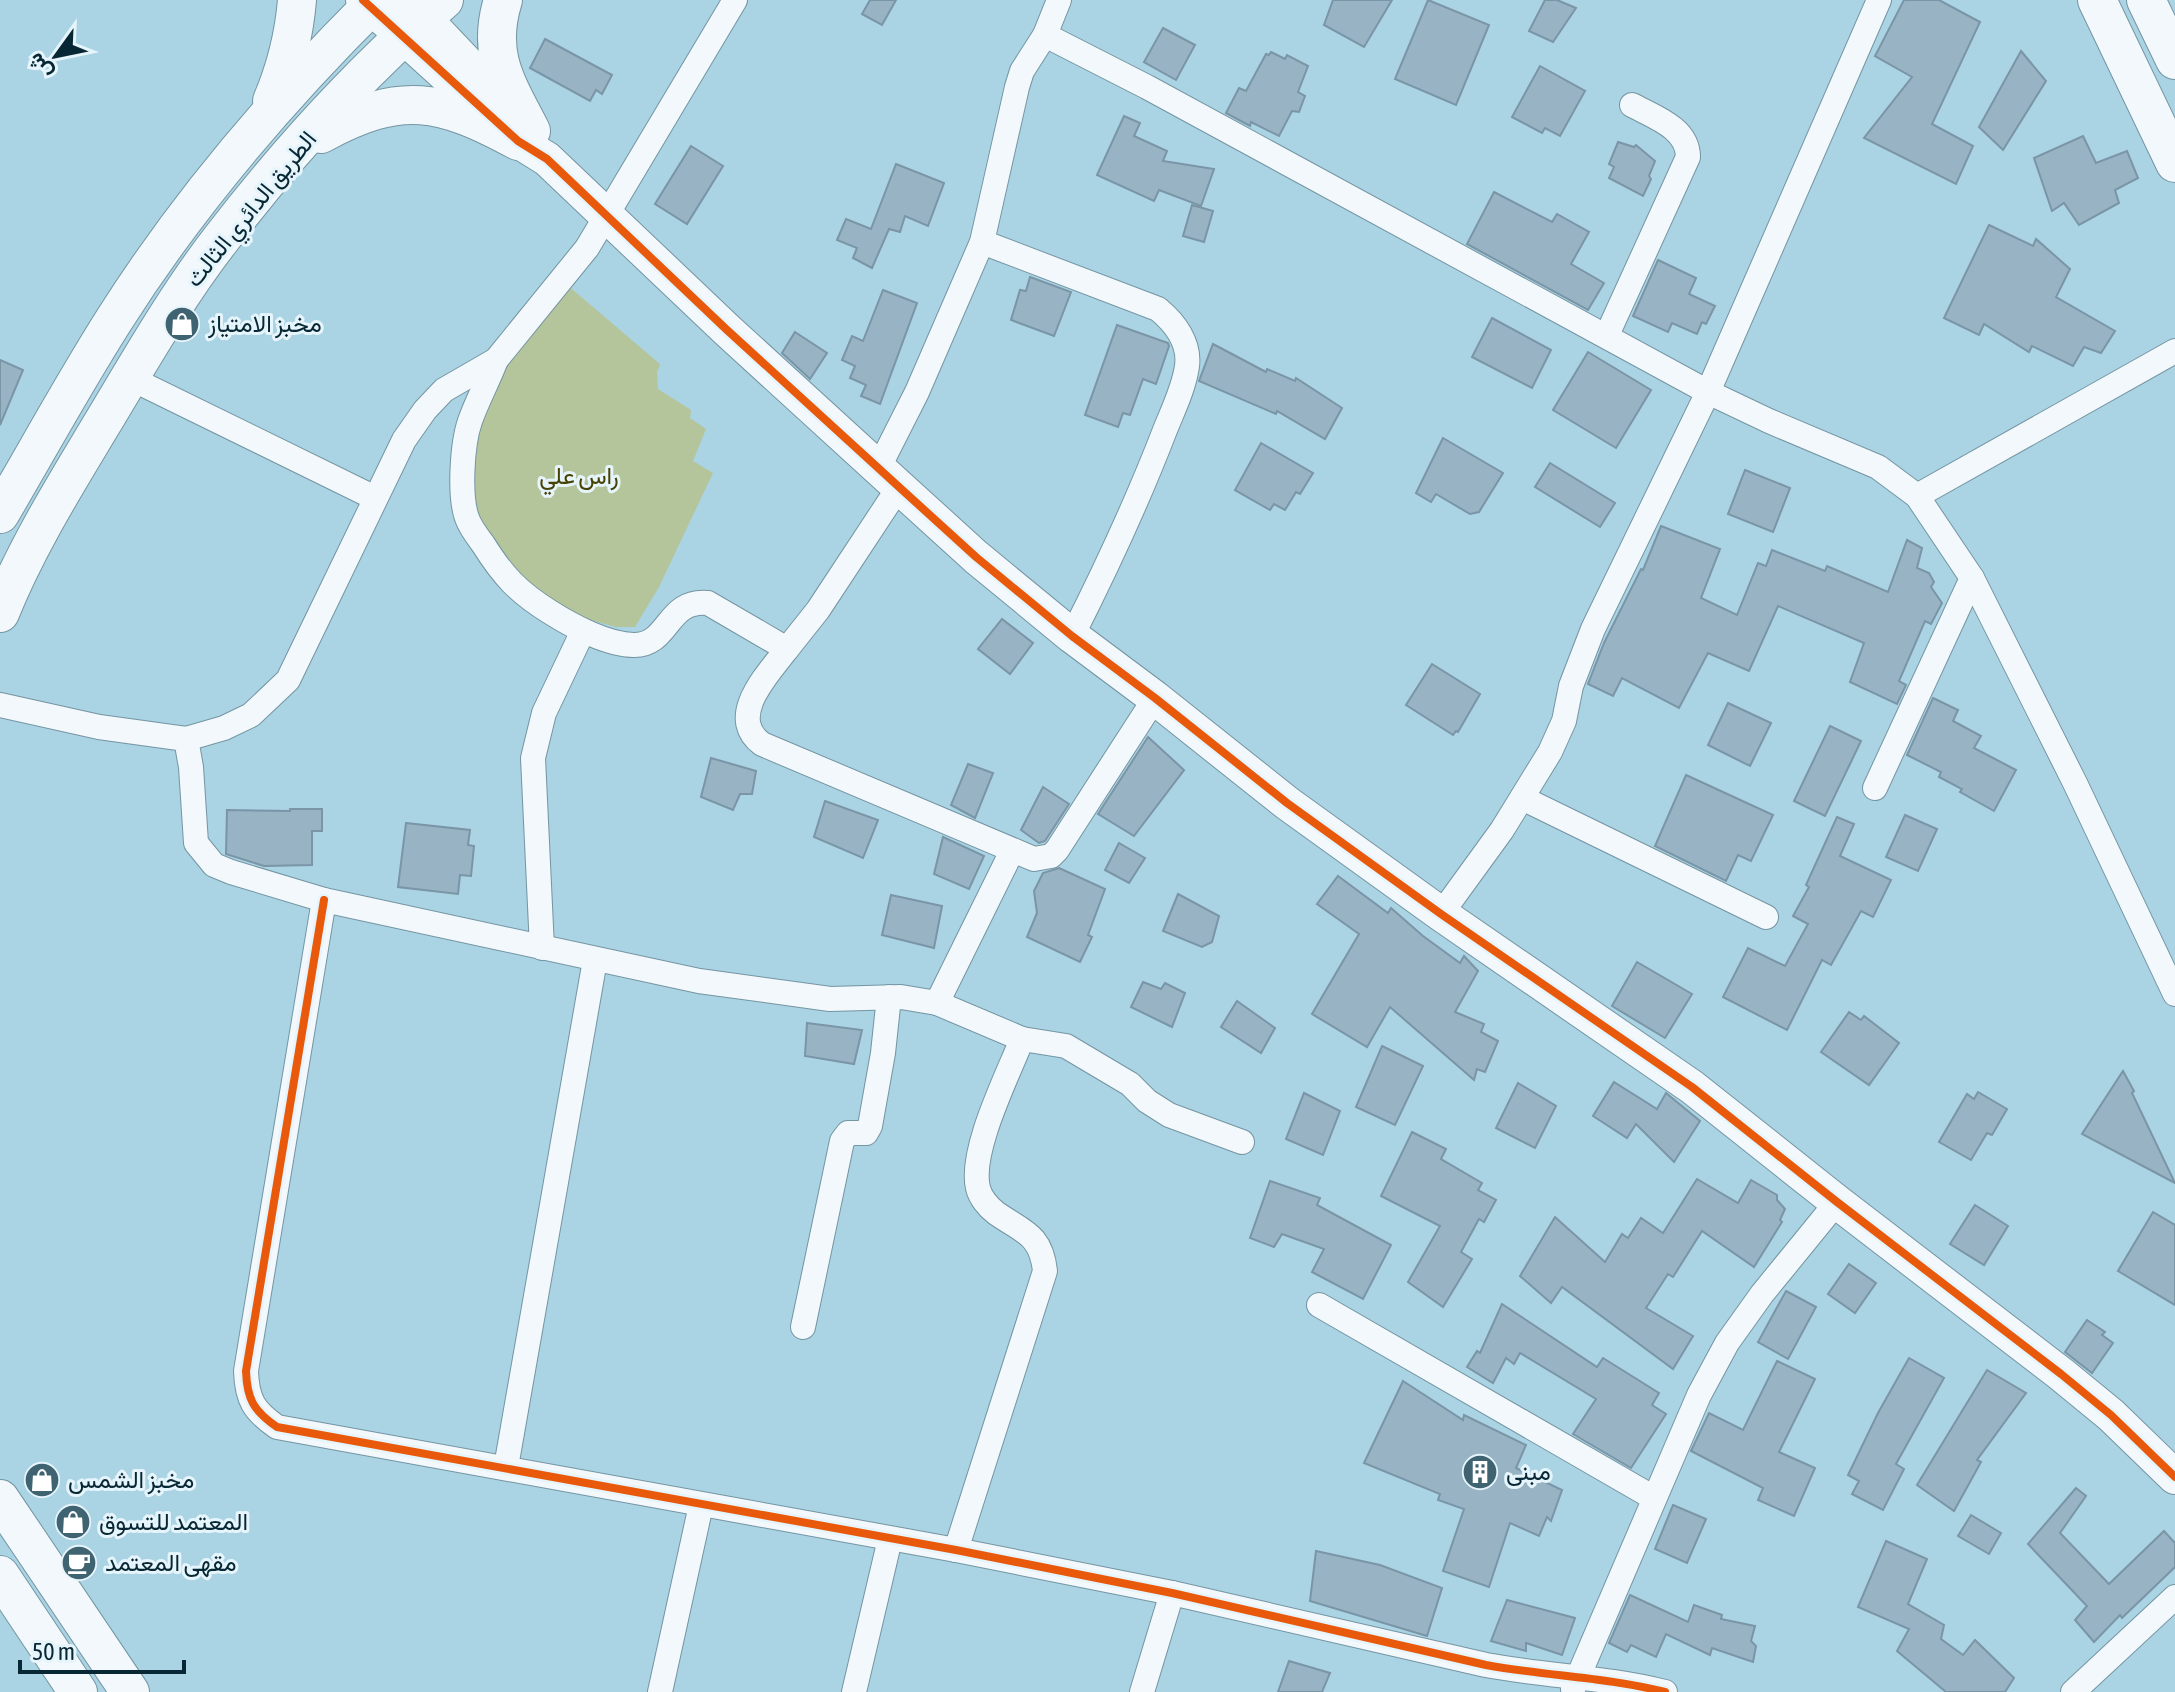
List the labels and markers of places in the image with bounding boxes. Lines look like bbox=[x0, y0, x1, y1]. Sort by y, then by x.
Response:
shop icon: مخبز اﻻمتياز bbox=[163, 305, 201, 343]
place label: مخبز اﻻمتياز bbox=[207, 310, 322, 339]
building icon: مبنى bbox=[1461, 1453, 1499, 1491]
place label: مبنى bbox=[1506, 1458, 1551, 1486]
shop icon: مخبز الشمس bbox=[23, 1461, 61, 1499]
place label: مخبز الشمس bbox=[68, 1466, 194, 1495]
shop icon: المعتمد للتسوق bbox=[54, 1503, 92, 1541]
place label: المعتمد للتسوق bbox=[99, 1508, 248, 1537]
cafe icon: مقهى المعتمد bbox=[60, 1544, 98, 1582]
place label: مقهى المعتمد bbox=[105, 1549, 237, 1578]

